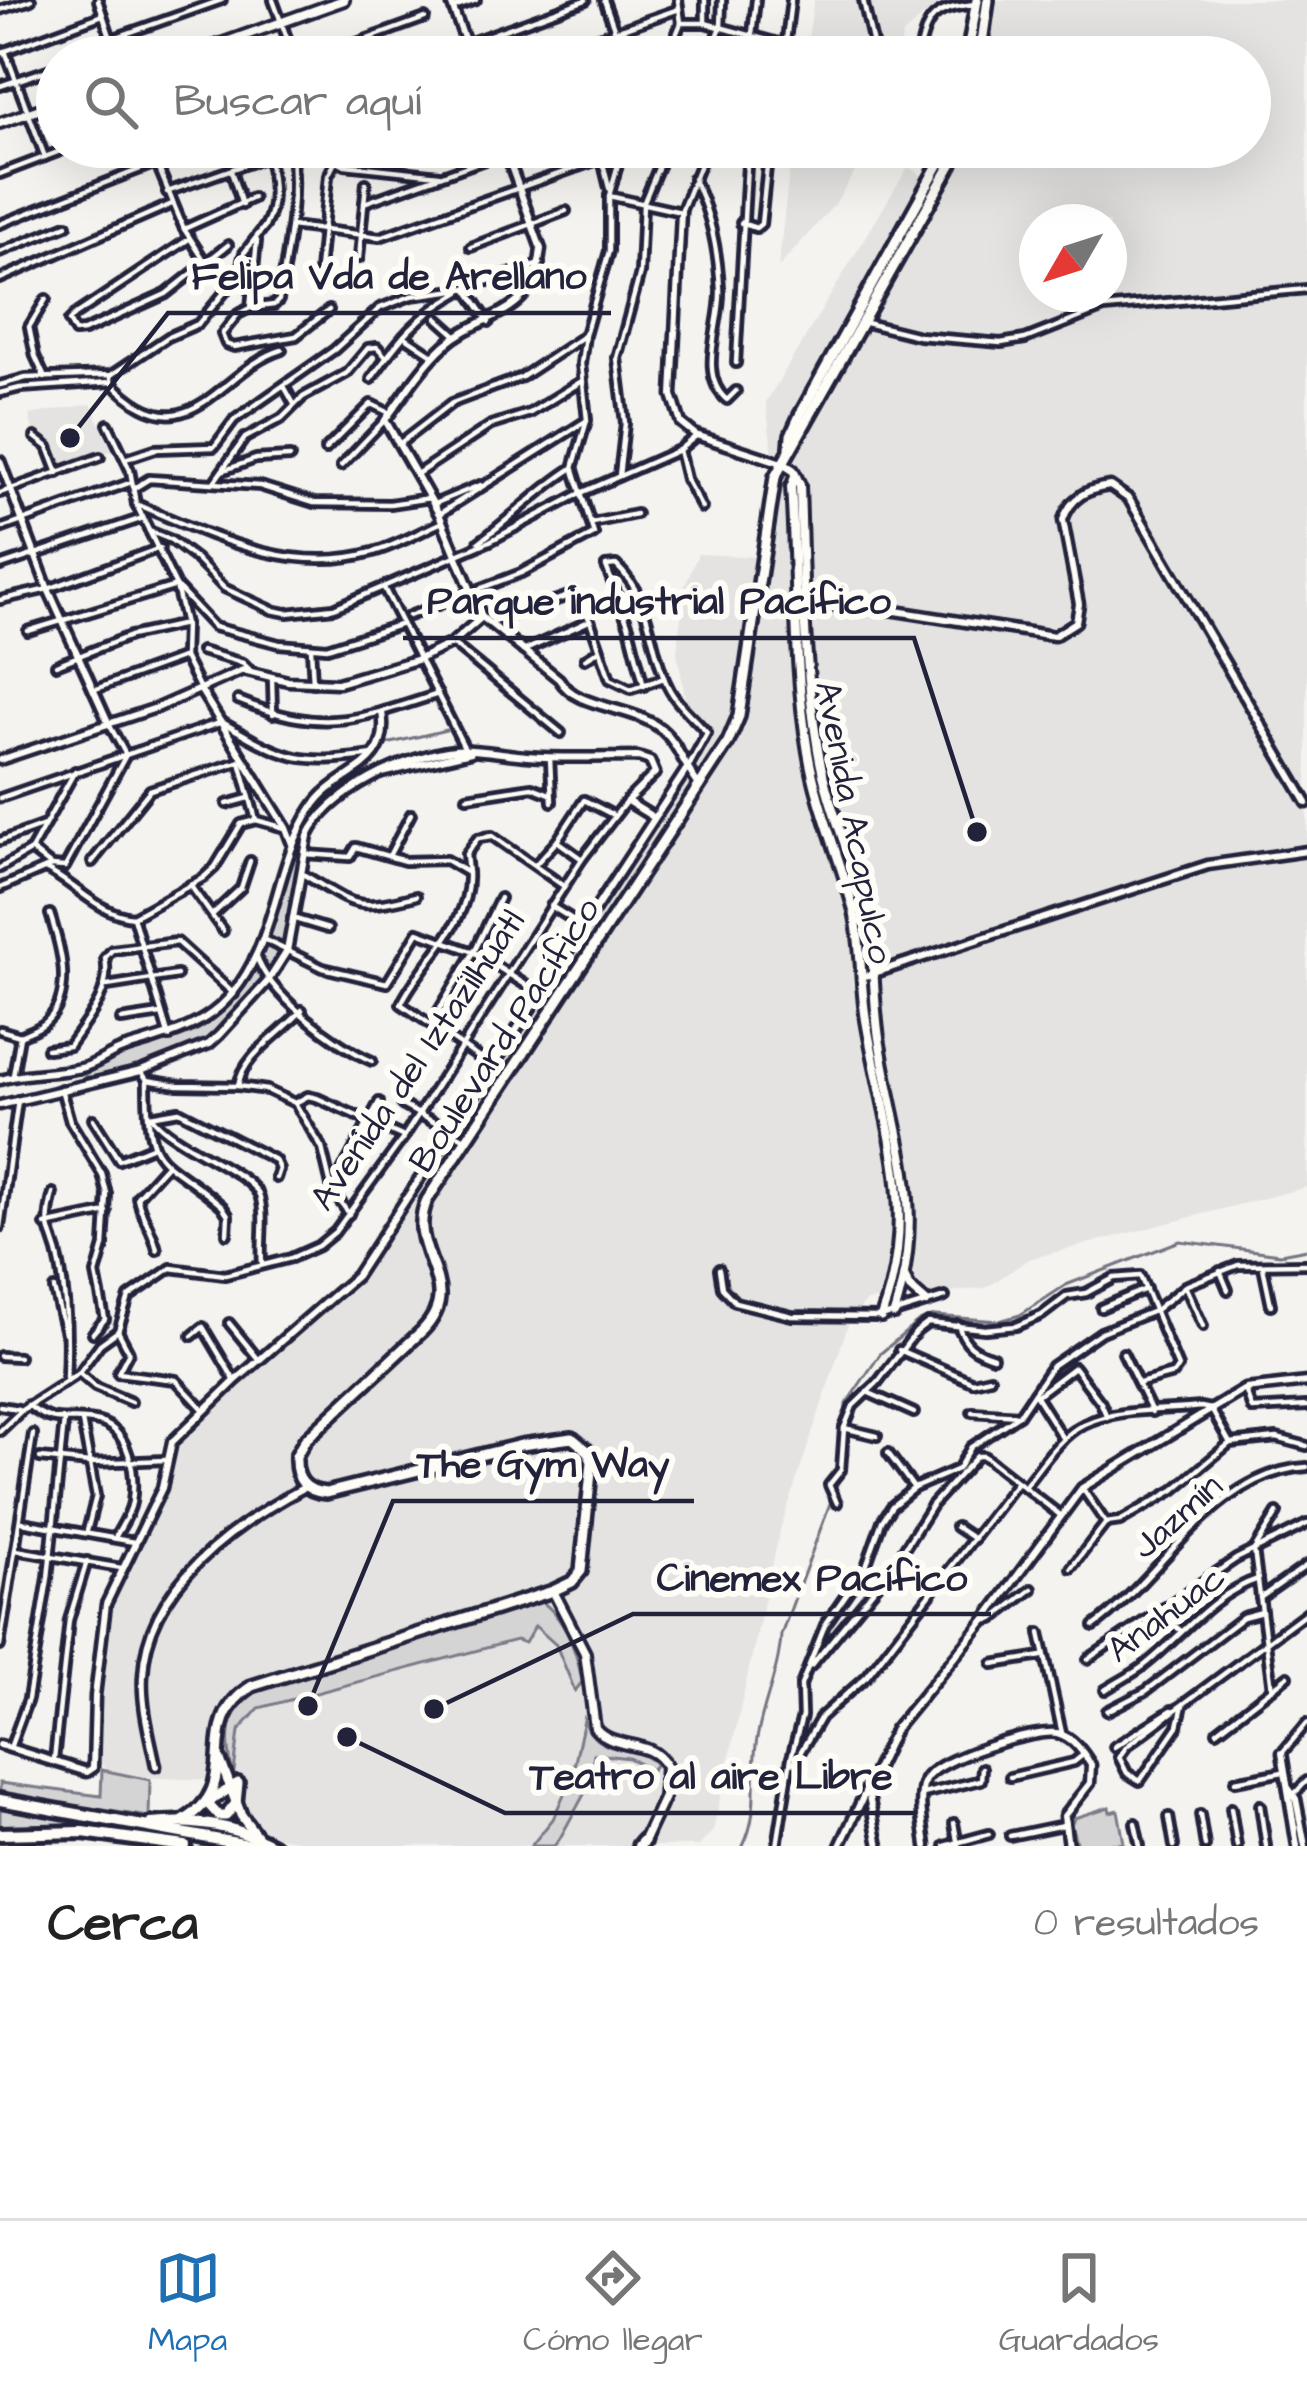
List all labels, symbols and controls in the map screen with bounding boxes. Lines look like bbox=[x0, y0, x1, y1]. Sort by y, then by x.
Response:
search box bbox=[36, 36, 1271, 168]
icon: search bbox=[78, 69, 144, 135]
text: Buscar aquí bbox=[174, 71, 421, 133]
north arrow bbox=[1019, 204, 1127, 312]
callout: Felipa Vda de Arellano bbox=[168, 238, 611, 313]
text: Felipa Vda de Arellano bbox=[191, 251, 587, 305]
callout: Parque industrial Pacífico bbox=[403, 563, 914, 638]
text: Parque industrial Pacífico bbox=[427, 576, 891, 630]
street label: Avenida Acapulco bbox=[801, 677, 906, 968]
street label: Boulevard Pacífico bbox=[397, 888, 613, 1183]
street label: Avenida del Iztazilhuatl bbox=[298, 900, 538, 1221]
callout: The Gym Way bbox=[393, 1426, 694, 1501]
text: The Gym Way bbox=[416, 1439, 670, 1495]
street label: Jazmín bbox=[1121, 1462, 1234, 1571]
callout: Cinemex Pacífico bbox=[633, 1539, 991, 1614]
text: Cinemex Pacífico bbox=[657, 1553, 967, 1607]
street label: Anahuac bbox=[1097, 1553, 1236, 1675]
callout: Teatro al aire Libre bbox=[505, 1738, 916, 1813]
text: Teatro al aire Libre bbox=[528, 1751, 893, 1805]
text: Cerca bbox=[48, 1889, 198, 1960]
text: 0 resultados bbox=[1034, 1897, 1259, 1951]
tab: Mapa bbox=[148, 2245, 227, 2363]
tab: Cómo llegar bbox=[523, 2245, 703, 2363]
tab: Guardados bbox=[999, 2245, 1159, 2363]

